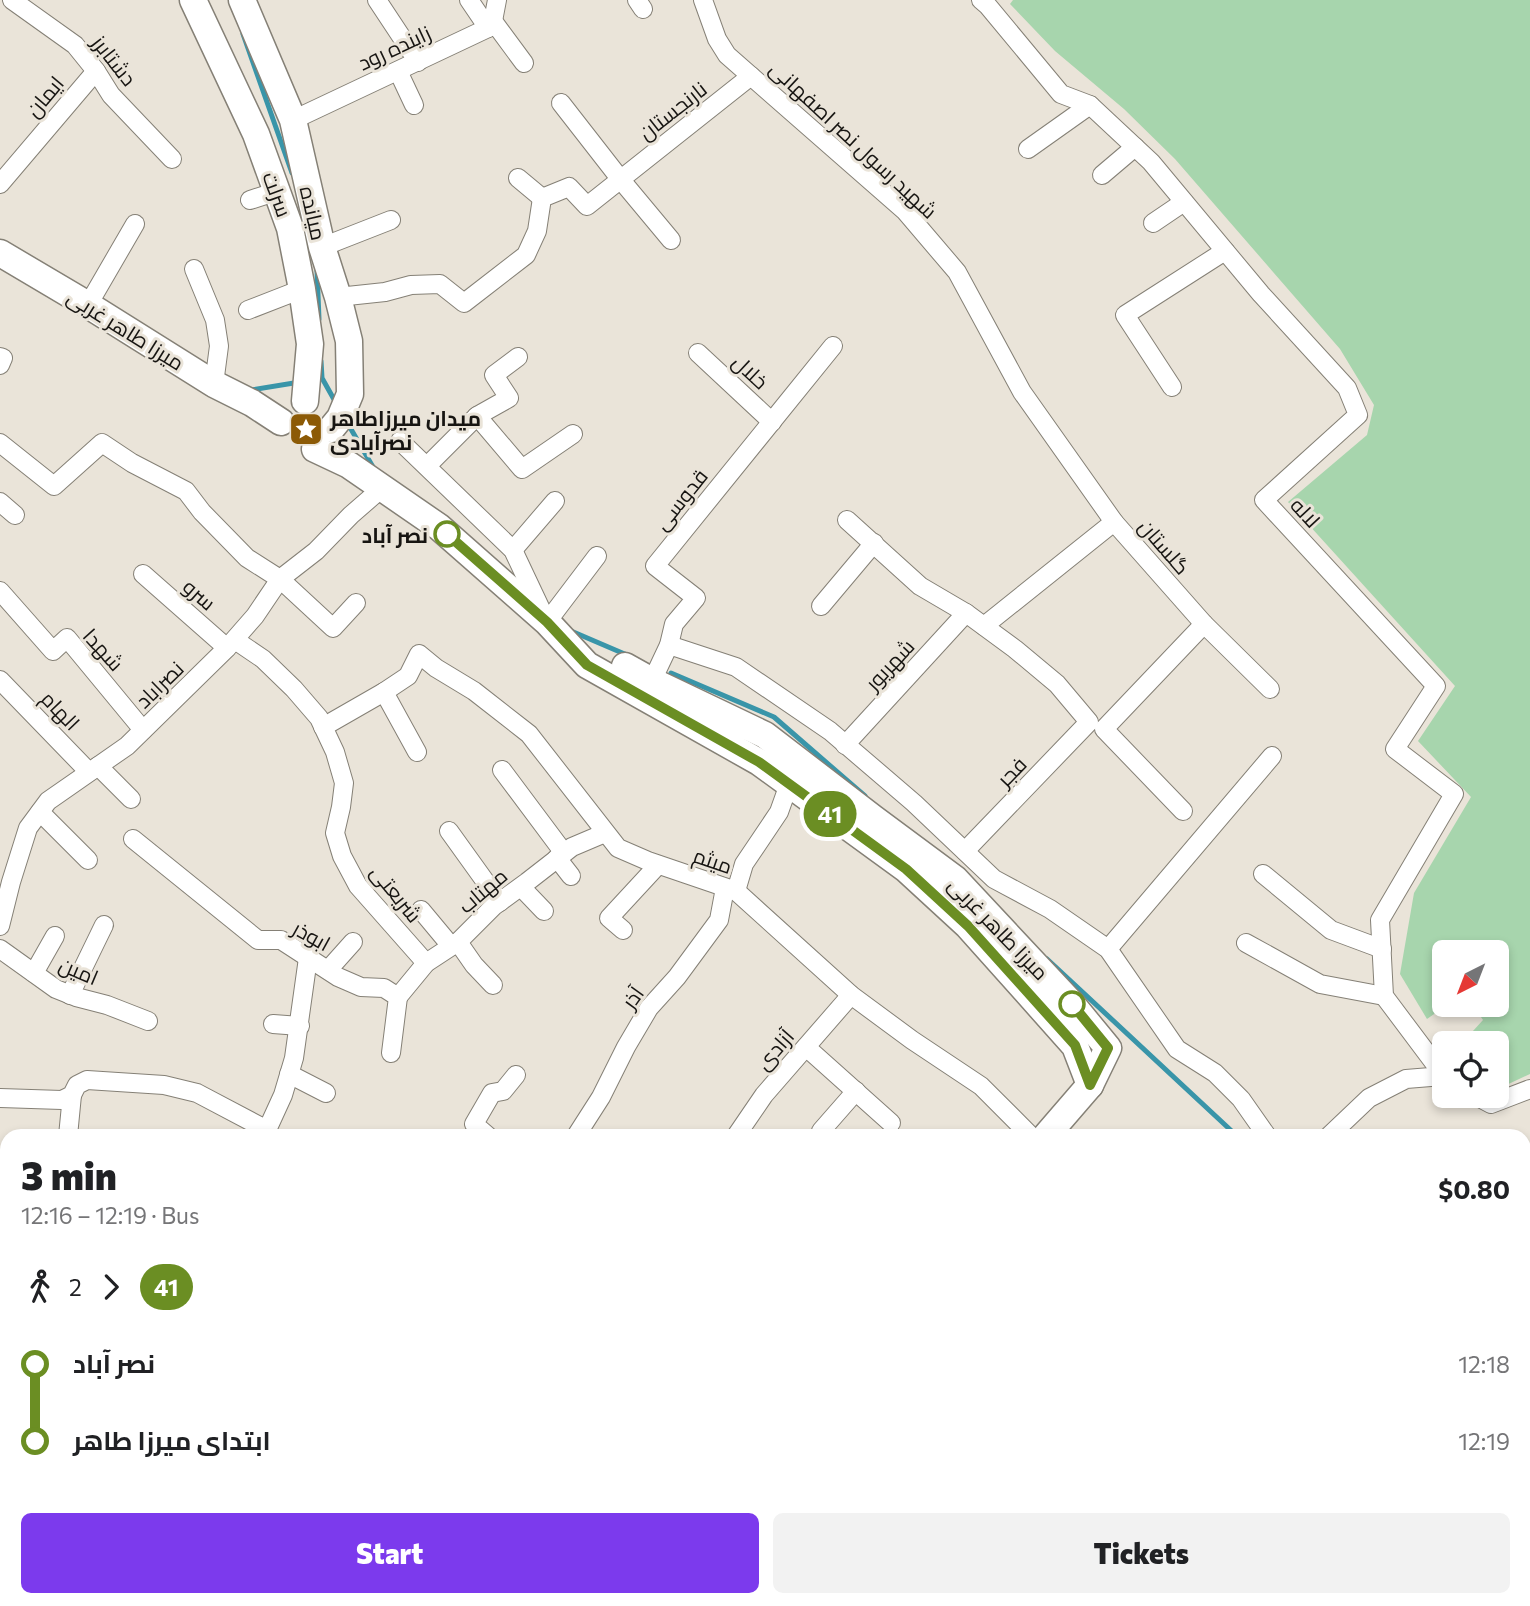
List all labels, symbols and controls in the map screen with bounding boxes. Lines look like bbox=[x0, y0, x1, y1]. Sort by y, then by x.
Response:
street label: زاینده رود bbox=[354, 19, 435, 76]
street label: دشتابرز bbox=[86, 29, 142, 91]
street label: شهید رسول نصر اصفهانی bbox=[764, 55, 943, 224]
street label: ایمان bbox=[20, 70, 70, 123]
street label: نارنجستان bbox=[633, 76, 712, 146]
street label: سرلت bbox=[257, 168, 298, 220]
street label: میانده bbox=[296, 183, 332, 243]
street label: میرزا طاهر غربی bbox=[62, 283, 189, 377]
street label: خلال bbox=[727, 348, 774, 395]
place label: میدان میرزاطاهر نصرآبادی bbox=[329, 405, 481, 455]
place icon: میدان میرزاطاهر نصرآبادی bbox=[287, 410, 325, 448]
street label: قدوسی bbox=[648, 463, 714, 536]
street label: لاله bbox=[1286, 492, 1326, 532]
street label: گلستان bbox=[1133, 513, 1196, 580]
marker: نصر آباد bbox=[434, 521, 460, 547]
place label: نصر آباد bbox=[362, 522, 428, 548]
street label: سرو bbox=[178, 573, 221, 616]
street label: شهدا bbox=[77, 623, 129, 677]
street label: شهریور bbox=[858, 633, 920, 697]
street label: نصراباد bbox=[130, 655, 189, 713]
street label: الهام bbox=[34, 685, 85, 737]
street label: فجر bbox=[990, 751, 1032, 793]
line badge: 41 bbox=[798, 791, 862, 837]
text: 41 bbox=[818, 799, 842, 828]
street label: میثم bbox=[689, 842, 736, 881]
street label: شریعتی bbox=[365, 859, 428, 928]
street label: مهتاب bbox=[452, 862, 513, 919]
street label: میرزا طاهر غربی bbox=[942, 872, 1054, 986]
street label: ابوذر bbox=[287, 914, 335, 956]
north arrow bbox=[1432, 940, 1508, 1017]
map controls bbox=[1432, 940, 1509, 1108]
street label: امین bbox=[55, 951, 102, 991]
street label: آذر bbox=[615, 981, 649, 1014]
unlabelled marker bbox=[1059, 991, 1085, 1017]
street label: آزادی bbox=[750, 1023, 800, 1076]
button: locate bbox=[1432, 1031, 1509, 1108]
text: 3 min bbox=[21, 1151, 117, 1198]
text: $0.80 bbox=[1438, 1173, 1510, 1204]
text: 12:16 – 12:19 · Bus bbox=[21, 1201, 199, 1229]
icon: walk bbox=[21, 1268, 59, 1306]
icon: forward bbox=[92, 1268, 130, 1306]
text: 41 bbox=[154, 1272, 179, 1301]
text: 2 bbox=[69, 1273, 82, 1301]
text: نصر آباد bbox=[73, 1347, 155, 1378]
text: 12:18 bbox=[1458, 1350, 1510, 1378]
text: ابتدای میرزا طاهر bbox=[73, 1424, 271, 1455]
text: 12:19 bbox=[1458, 1427, 1510, 1455]
button: Start bbox=[21, 1513, 759, 1593]
button: Tickets bbox=[773, 1513, 1510, 1593]

